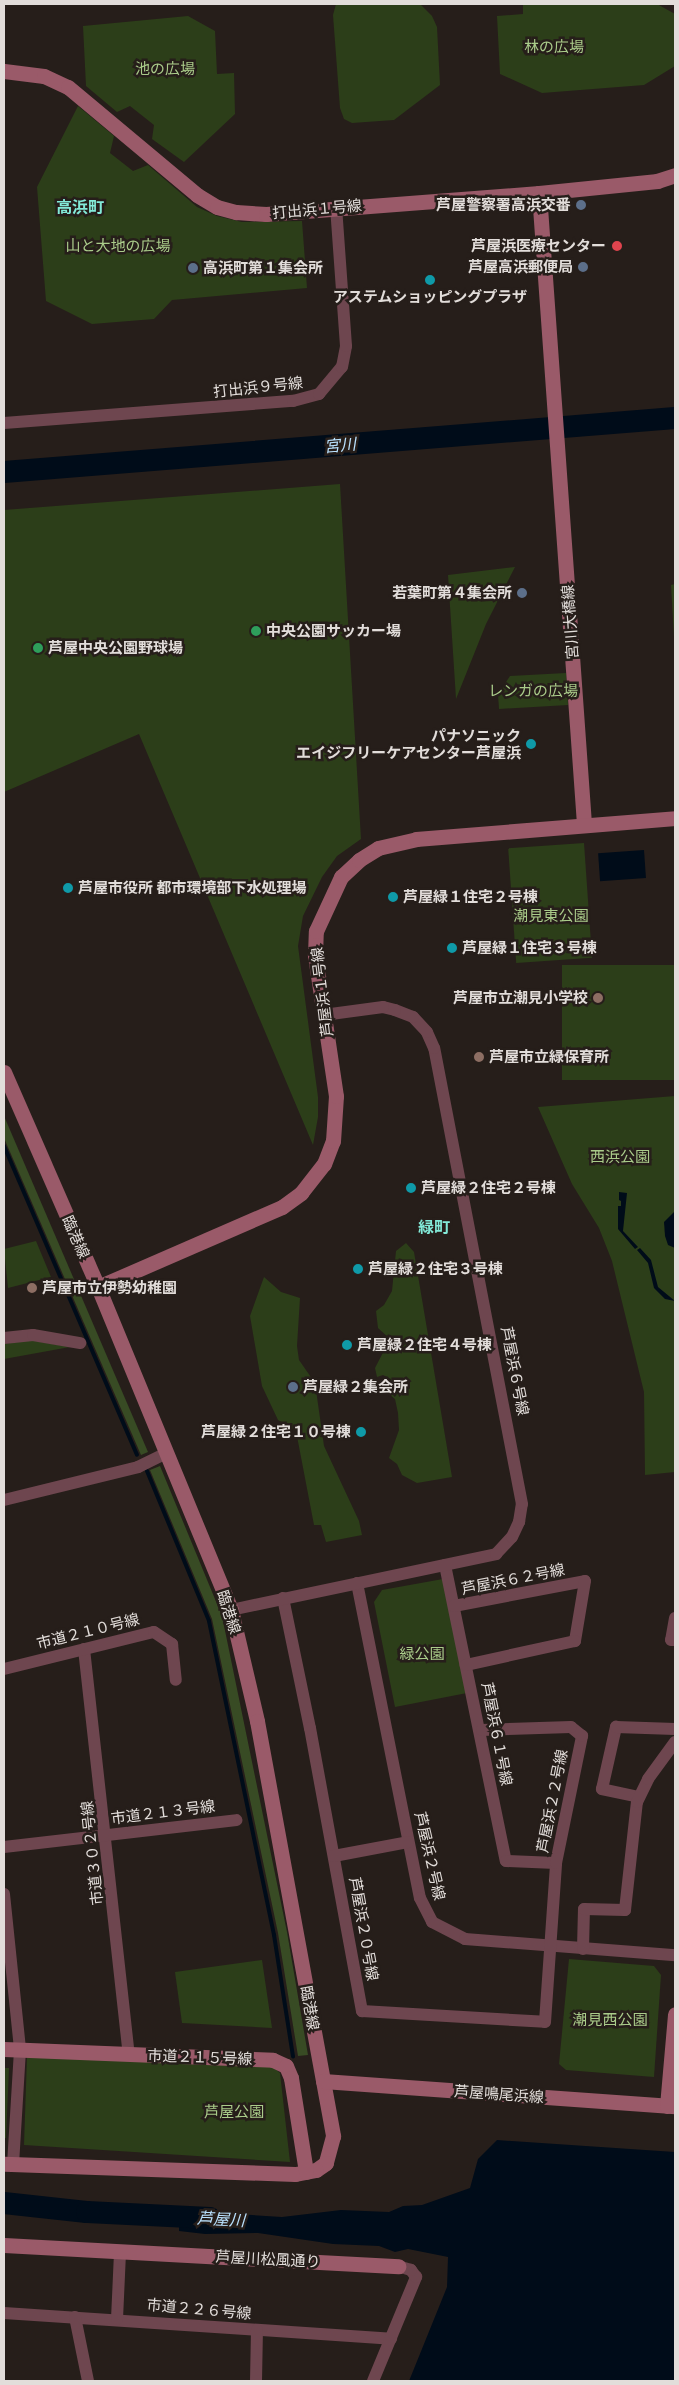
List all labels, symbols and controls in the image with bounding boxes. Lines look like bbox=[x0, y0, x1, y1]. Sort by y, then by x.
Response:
park label: 林の広場 bbox=[524, 38, 584, 56]
park label: 池の広場 bbox=[135, 60, 195, 78]
street label: 打出浜１号線 bbox=[271, 196, 363, 222]
place label: 芦屋警察署高浜交番 bbox=[436, 196, 571, 214]
district label: 高浜町 bbox=[56, 197, 104, 217]
marker: 芦屋警察署高浜交番 bbox=[575, 199, 587, 211]
park label: 山と大地の広場 bbox=[66, 237, 170, 255]
place label: 芦屋浜医療センター bbox=[471, 237, 606, 255]
marker: 芦屋浜医療センター bbox=[610, 239, 624, 253]
place label: 芦屋高浜郵便局 bbox=[468, 258, 573, 276]
place label: 高浜町第１集会所 bbox=[203, 259, 323, 277]
marker: 芦屋高浜郵便局 bbox=[577, 261, 589, 273]
marker: 高浜町第１集会所 bbox=[187, 262, 199, 274]
marker: アステムショッピングプラザ bbox=[424, 274, 436, 286]
place label: アステムショッピングプラザ bbox=[333, 288, 527, 306]
street label: 打出浜９号線 bbox=[212, 373, 304, 401]
water label: 宮川 bbox=[323, 434, 357, 456]
place label: 若葉町第４集会所 bbox=[392, 584, 512, 602]
street label: 宮川大橋線 bbox=[558, 584, 582, 660]
marker: 若葉町第４集会所 bbox=[516, 587, 528, 599]
place label: 中央公園サッカー場 bbox=[266, 622, 401, 640]
marker: 中央公園サッカー場 bbox=[250, 625, 262, 637]
place label: 芦屋中央公園野球場 bbox=[48, 639, 183, 657]
marker: 芦屋中央公園野球場 bbox=[32, 642, 44, 654]
park label: レンガの広場 bbox=[488, 682, 578, 700]
place label: パナソニック エイジフリーケアセンター芦屋浜 bbox=[296, 726, 521, 761]
marker: パナソニック エイジフリーケアセンター芦屋浜 bbox=[525, 738, 537, 750]
place label: 芦屋市役所 都市環境部下水処理場 bbox=[78, 879, 307, 897]
marker: 芦屋市役所 都市環境部下水処理場 bbox=[62, 882, 74, 894]
place label: 芦屋緑１住宅２号棟 bbox=[403, 888, 538, 906]
marker: 芦屋緑１住宅２号棟 bbox=[387, 891, 399, 903]
park label: 潮見東公園 bbox=[514, 907, 588, 925]
place label: 芦屋緑１住宅３号棟 bbox=[462, 939, 597, 957]
marker: 芦屋緑１住宅３号棟 bbox=[446, 942, 458, 954]
street label: 芦屋浜１号線 bbox=[308, 946, 336, 1038]
place label: 芦屋市立潮見小学校 bbox=[453, 989, 588, 1007]
marker: 芦屋市立潮見小学校 bbox=[592, 992, 604, 1004]
place label: 芦屋市立緑保育所 bbox=[489, 1048, 609, 1066]
marker: 芦屋市立緑保育所 bbox=[473, 1051, 485, 1063]
park label: 西浜公園 bbox=[590, 1148, 650, 1166]
place label: 芦屋緑２住宅２号棟 bbox=[421, 1179, 556, 1197]
marker: 芦屋緑２住宅２号棟 bbox=[405, 1182, 417, 1194]
street label: 臨港線 bbox=[59, 1213, 93, 1261]
district label: 緑町 bbox=[418, 1217, 450, 1237]
place label: 芦屋緑２住宅３号棟 bbox=[368, 1260, 503, 1278]
marker: 芦屋緑２住宅３号棟 bbox=[352, 1263, 364, 1275]
place label: 芦屋市立伊勢幼稚園 bbox=[42, 1279, 177, 1297]
marker: 芦屋市立伊勢幼稚園 bbox=[26, 1282, 38, 1294]
street label: 芦屋浜６号線 bbox=[498, 1325, 532, 1417]
place label: 芦屋緑２住宅４号棟 bbox=[357, 1336, 492, 1354]
marker: 芦屋緑２住宅４号棟 bbox=[341, 1339, 353, 1351]
place label: 芦屋緑２集会所 bbox=[303, 1378, 408, 1396]
marker: 芦屋緑２集会所 bbox=[287, 1381, 299, 1393]
place label: 芦屋緑２住宅１０号棟 bbox=[201, 1423, 351, 1441]
marker: 芦屋緑２住宅１０号棟 bbox=[355, 1426, 367, 1438]
street label: 芦屋浜６２号線 bbox=[460, 1560, 566, 1598]
street label: 臨港線 bbox=[213, 1588, 245, 1636]
street label: 市道２１０号線 bbox=[35, 1610, 141, 1652]
park label: 緑公園 bbox=[400, 1645, 444, 1663]
street label: 芦屋浜６１号線 bbox=[478, 1681, 516, 1787]
street label: 芦屋浜２２号線 bbox=[533, 1748, 571, 1854]
street label: 市道２１３号線 bbox=[110, 1797, 216, 1827]
street label: 市道３０２号線 bbox=[78, 1800, 106, 1906]
street label: 芦屋浜２号線 bbox=[411, 1810, 449, 1902]
street label: 芦屋浜２０号線 bbox=[346, 1876, 382, 1982]
street label: 臨港線 bbox=[297, 1984, 323, 2032]
park label: 潮見西公園 bbox=[573, 2011, 647, 2029]
street label: 市道２１５号線 bbox=[147, 2046, 253, 2068]
street label: 芦屋鳴尾浜線 bbox=[453, 2082, 545, 2106]
park label: 芦屋公園 bbox=[204, 2103, 264, 2121]
water label: 芦屋川 bbox=[197, 2208, 245, 2230]
street label: 芦屋川松風通り bbox=[215, 2247, 321, 2271]
street label: 市道２２６号線 bbox=[146, 2295, 252, 2323]

